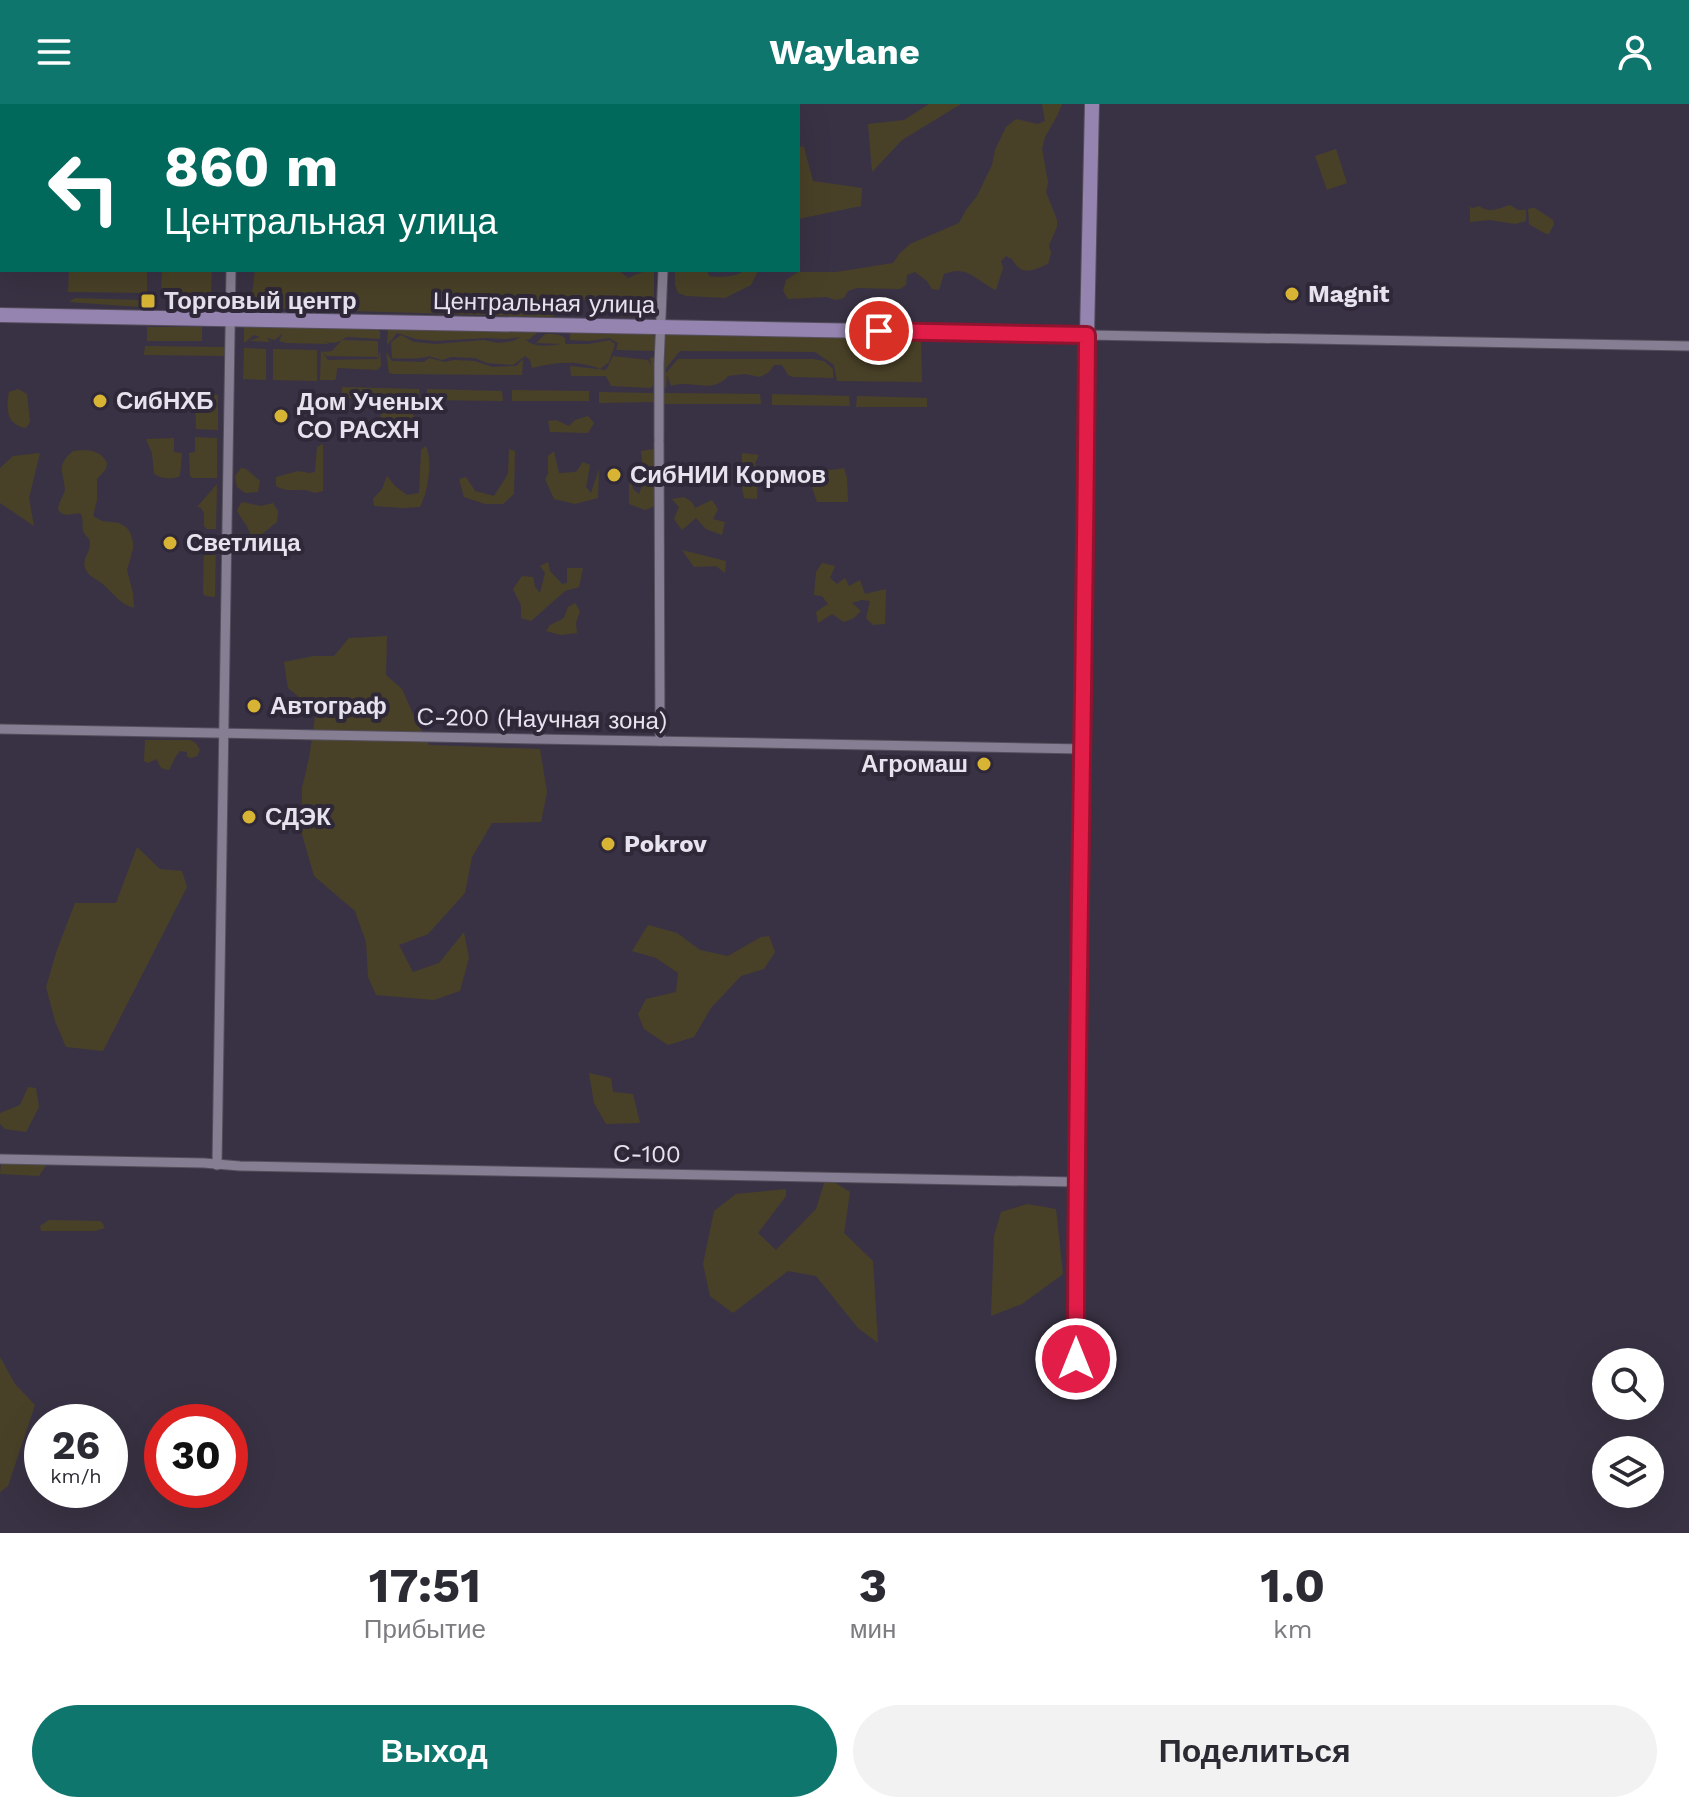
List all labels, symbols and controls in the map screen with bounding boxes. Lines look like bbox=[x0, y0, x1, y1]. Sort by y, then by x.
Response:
icon: menu bbox=[32, 30, 76, 74]
icon: person bbox=[1613, 30, 1657, 74]
text: Waylane bbox=[769, 31, 920, 73]
text: 860 m bbox=[164, 134, 338, 200]
icon: left bbox=[32, 136, 136, 240]
text: Центральная улица bbox=[164, 201, 497, 243]
place label: Magnit bbox=[1308, 280, 1390, 308]
marker: Magnit bbox=[1283, 285, 1301, 303]
place label: Торговый центр bbox=[164, 287, 357, 315]
street label: Центральная улица bbox=[433, 287, 656, 319]
marker: Торговый центр bbox=[139, 292, 157, 310]
pin bbox=[845, 297, 913, 365]
icon: arrive bbox=[857, 309, 901, 353]
place label: СибНХБ bbox=[116, 387, 214, 415]
place label: Дом Ученых СО РАСХН bbox=[297, 388, 445, 444]
marker: СибНХБ bbox=[91, 392, 109, 410]
marker: Дом Ученых СО РАСХН bbox=[272, 407, 290, 425]
place label: СибНИИ Кормов bbox=[630, 461, 826, 489]
marker: СибНИИ Кормов bbox=[605, 466, 623, 484]
place label: Светлица bbox=[186, 529, 301, 557]
marker: Светлица bbox=[161, 534, 179, 552]
place label: Автограф bbox=[270, 692, 387, 720]
marker: Автограф bbox=[245, 697, 263, 715]
street label: С-200 (Научная зона) bbox=[416, 703, 668, 735]
place label: Агромаш bbox=[861, 750, 968, 778]
marker: Агромаш bbox=[975, 755, 993, 773]
place label: СДЭК bbox=[265, 803, 331, 831]
marker: СДЭК bbox=[240, 808, 258, 826]
place label: Pokrov bbox=[624, 830, 707, 858]
marker: Pokrov bbox=[599, 835, 617, 853]
street label: С-100 bbox=[613, 1139, 681, 1169]
position arrow bbox=[1034, 1317, 1118, 1401]
map controls bbox=[1592, 1348, 1664, 1508]
button: search bbox=[1592, 1348, 1664, 1420]
speed limit sign: 30 bbox=[144, 1404, 248, 1508]
text: 26 bbox=[52, 1422, 100, 1469]
button: layers bbox=[1592, 1436, 1664, 1508]
text: km/h bbox=[50, 1464, 102, 1488]
text: 17:51 bbox=[369, 1557, 481, 1614]
text: 3 bbox=[859, 1557, 887, 1614]
text: 1.0 bbox=[1260, 1557, 1325, 1614]
text: Прибытие bbox=[364, 1614, 486, 1644]
text: мин bbox=[850, 1614, 896, 1644]
text: km bbox=[1273, 1614, 1312, 1644]
button: Выход bbox=[32, 1705, 837, 1797]
button: Поделиться bbox=[853, 1705, 1657, 1797]

